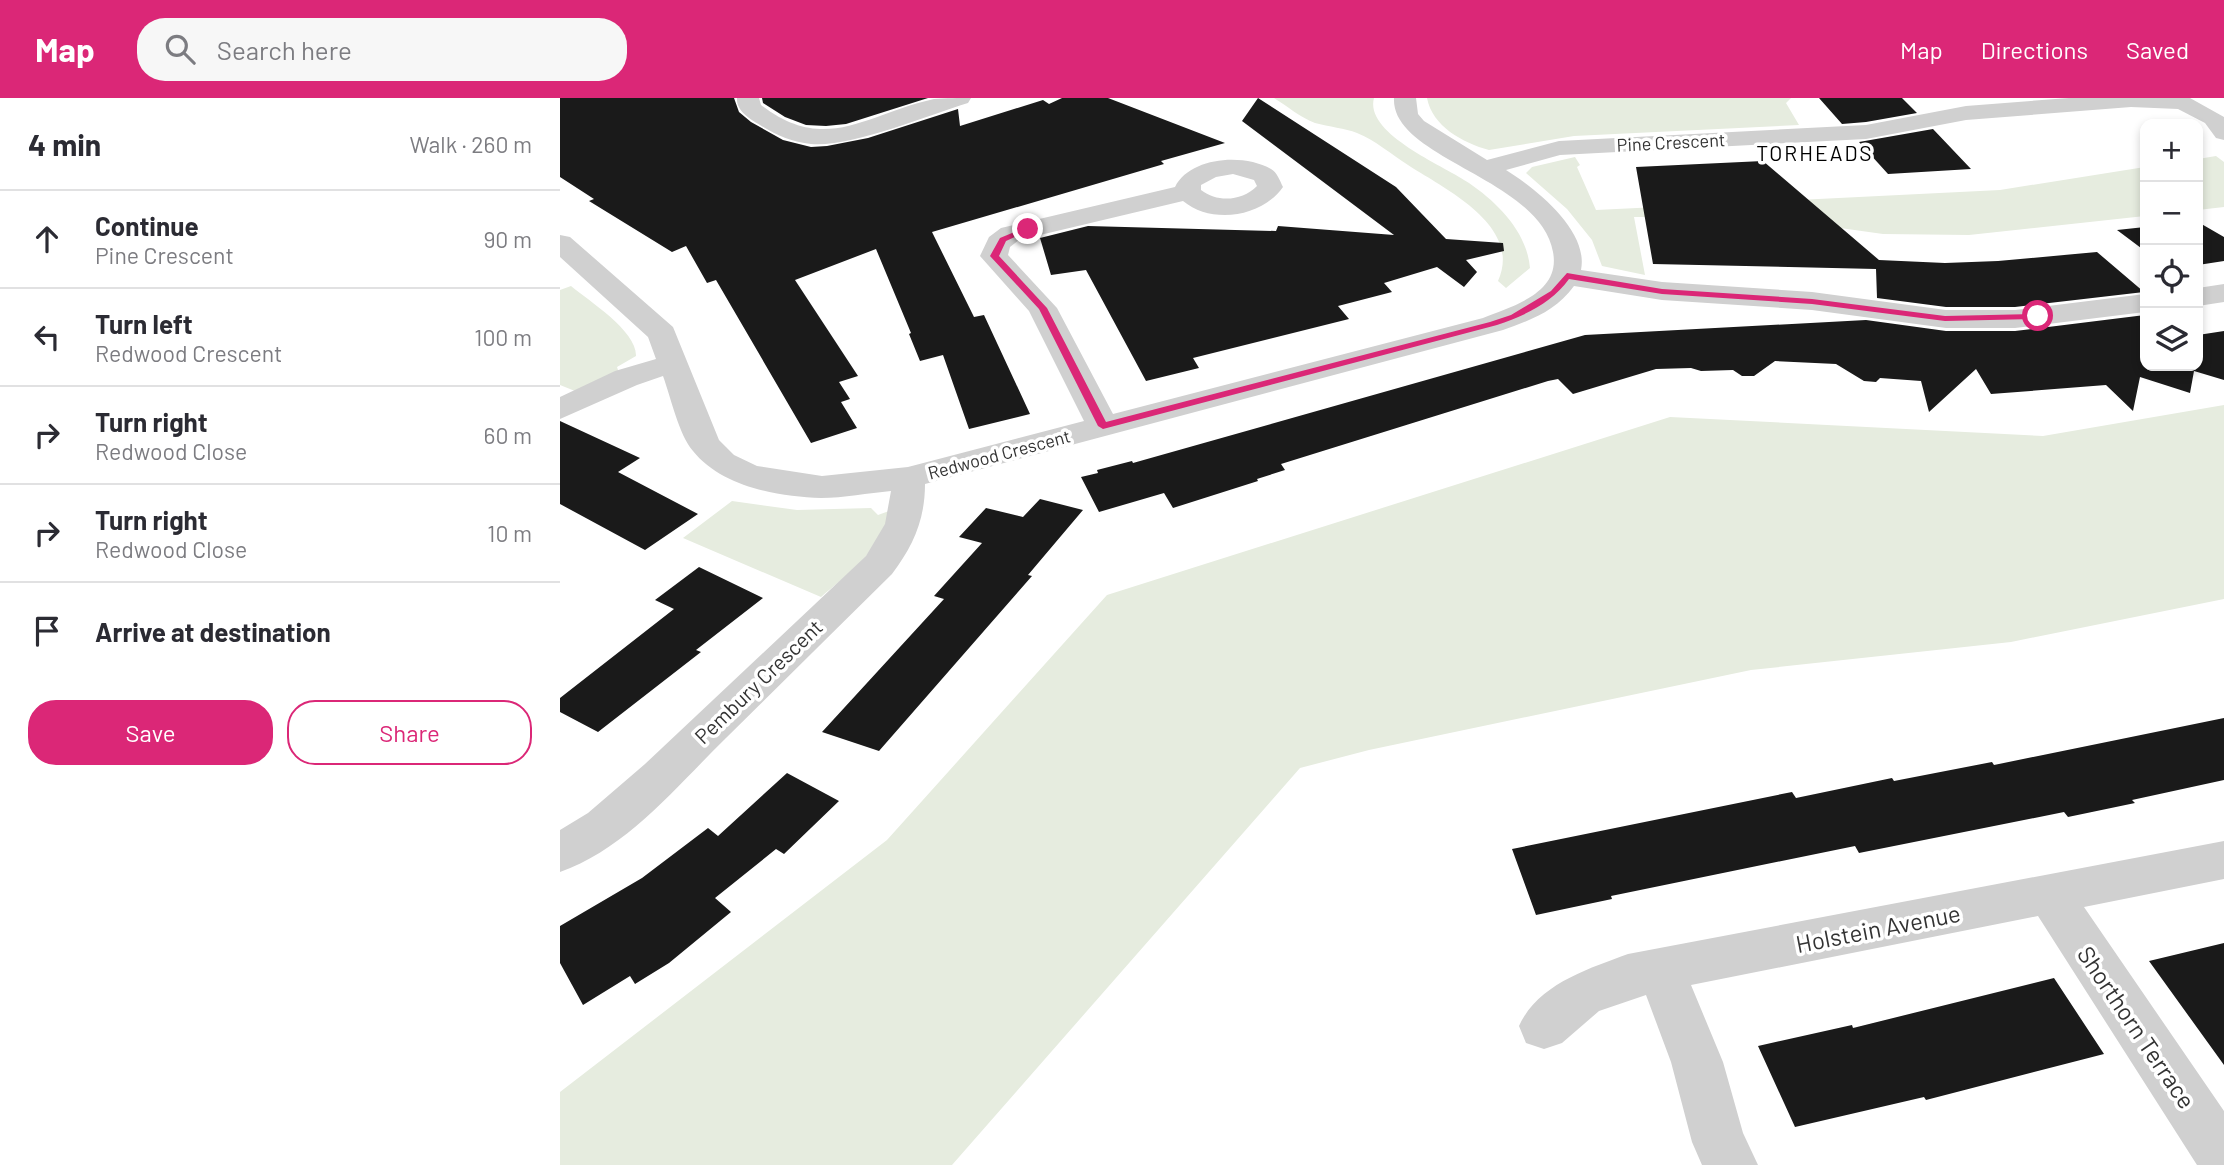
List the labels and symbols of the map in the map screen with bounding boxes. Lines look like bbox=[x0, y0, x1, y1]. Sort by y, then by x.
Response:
street label: Pine Crescent bbox=[1616, 128, 1726, 156]
district label: TORHEADS bbox=[1756, 140, 1874, 165]
route end bbox=[1012, 213, 1043, 244]
route start bbox=[2022, 300, 2053, 331]
street label: Redwood Crescent bbox=[925, 424, 1073, 484]
street label: Pembury Crescent bbox=[689, 614, 827, 748]
street label: Holstein Avenue bbox=[1793, 898, 1963, 958]
street label: Shorthorn Terrace bbox=[2072, 940, 2202, 1114]

